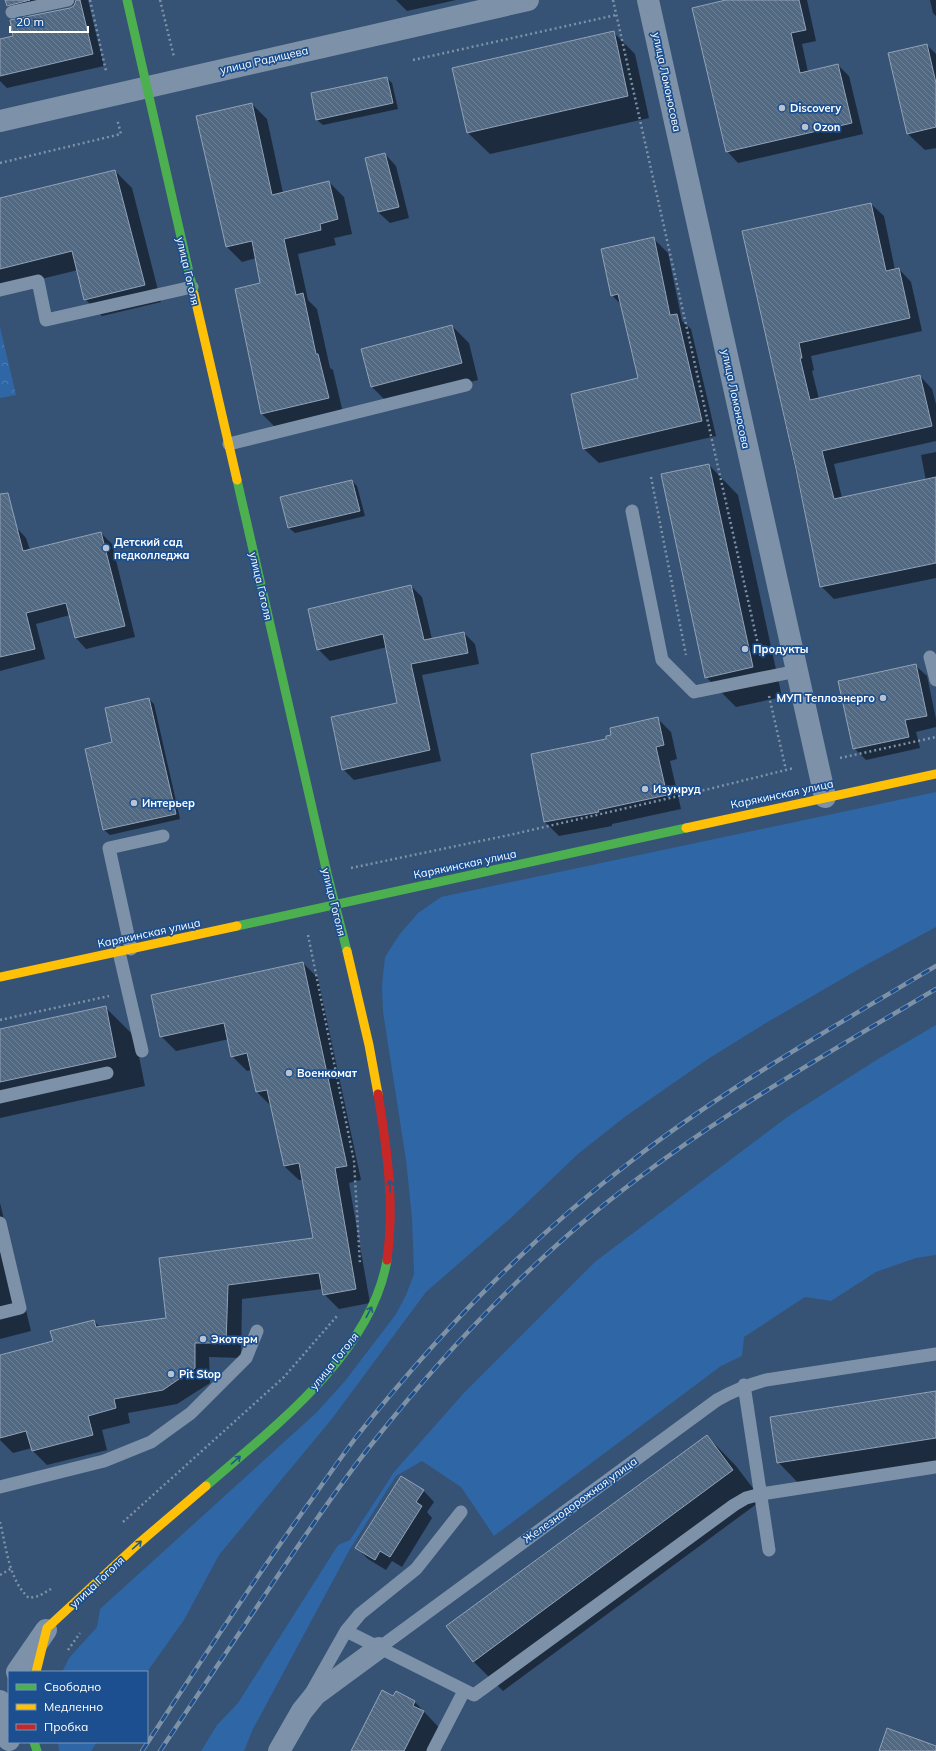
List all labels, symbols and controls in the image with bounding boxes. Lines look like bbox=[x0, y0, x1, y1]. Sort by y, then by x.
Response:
scale bar bbox=[10, 8, 88, 34]
text: 20 m bbox=[16, 14, 44, 29]
street label: улица Ломоносова bbox=[650, 31, 684, 133]
street label: улица Радищева bbox=[219, 43, 309, 77]
place label: Discovery bbox=[790, 101, 841, 115]
marker: Discovery bbox=[777, 103, 787, 113]
place label: Ozon bbox=[813, 120, 840, 134]
marker: Ozon bbox=[800, 122, 810, 132]
street label: улица Гоголя bbox=[173, 235, 203, 307]
street label: улица Ломоносова bbox=[719, 348, 753, 450]
place label: Детский сад педколледжа bbox=[114, 535, 190, 562]
marker: Детский сад педколледжа bbox=[101, 543, 111, 553]
street label: улица Гоголя bbox=[246, 550, 276, 622]
place label: Продукты bbox=[753, 642, 809, 656]
marker: Продукты bbox=[740, 644, 750, 654]
place label: МУП Теплоэнерго bbox=[777, 691, 875, 705]
marker: МУП Теплоэнерго bbox=[878, 693, 888, 703]
street label: Карякинская улица bbox=[729, 776, 835, 812]
place label: Изумруд bbox=[653, 782, 701, 796]
marker: Изумруд bbox=[640, 784, 650, 794]
place label: Интерьер bbox=[142, 796, 195, 810]
marker: Интерьер bbox=[129, 798, 139, 808]
street label: Карякинская улица bbox=[412, 846, 518, 882]
street label: улица Гоголя bbox=[319, 866, 349, 938]
street label: Карякинская улица bbox=[96, 915, 202, 951]
place label: Военкомат bbox=[297, 1066, 358, 1080]
marker: Военкомат bbox=[284, 1068, 294, 1078]
one-way arrow bbox=[386, 1180, 394, 1193]
one-way arrow bbox=[366, 1306, 373, 1318]
street label: улица Гоголя bbox=[307, 1329, 361, 1393]
place label: Экотерм bbox=[211, 1332, 258, 1346]
marker: Экотерм bbox=[198, 1334, 208, 1344]
place label: Pit Stop bbox=[179, 1367, 221, 1381]
marker: Pit Stop bbox=[166, 1369, 176, 1379]
street label: Железнодорожная улица bbox=[520, 1454, 640, 1546]
one-way arrow bbox=[230, 1455, 241, 1464]
one-way arrow bbox=[132, 1540, 142, 1549]
street label: улица Гоголя bbox=[67, 1553, 127, 1611]
legend bbox=[8, 1671, 148, 1743]
text: Свободно bbox=[44, 1679, 101, 1694]
text: Медленно bbox=[44, 1699, 103, 1714]
text: Пробка bbox=[44, 1719, 88, 1734]

